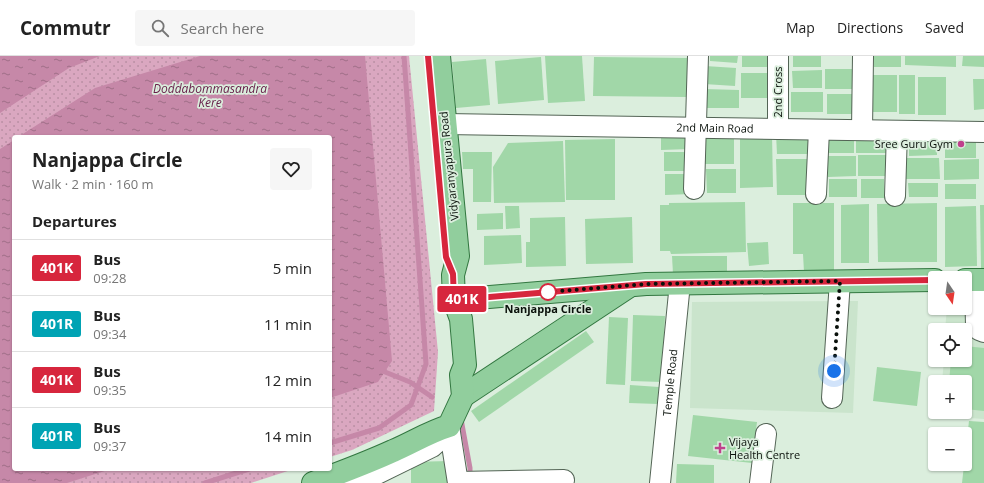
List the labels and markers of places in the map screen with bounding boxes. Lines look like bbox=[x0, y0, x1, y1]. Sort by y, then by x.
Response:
place label: Sree Guru Gym bbox=[875, 136, 953, 151]
marker: Sree Guru Gym bbox=[956, 139, 966, 149]
marker: Nanjappa Circle bbox=[539, 283, 557, 301]
place label: Nanjappa Circle bbox=[504, 301, 592, 316]
place label: Vijaya Health Centre bbox=[729, 434, 800, 462]
marker: Vijaya Health Centre bbox=[714, 442, 726, 454]

